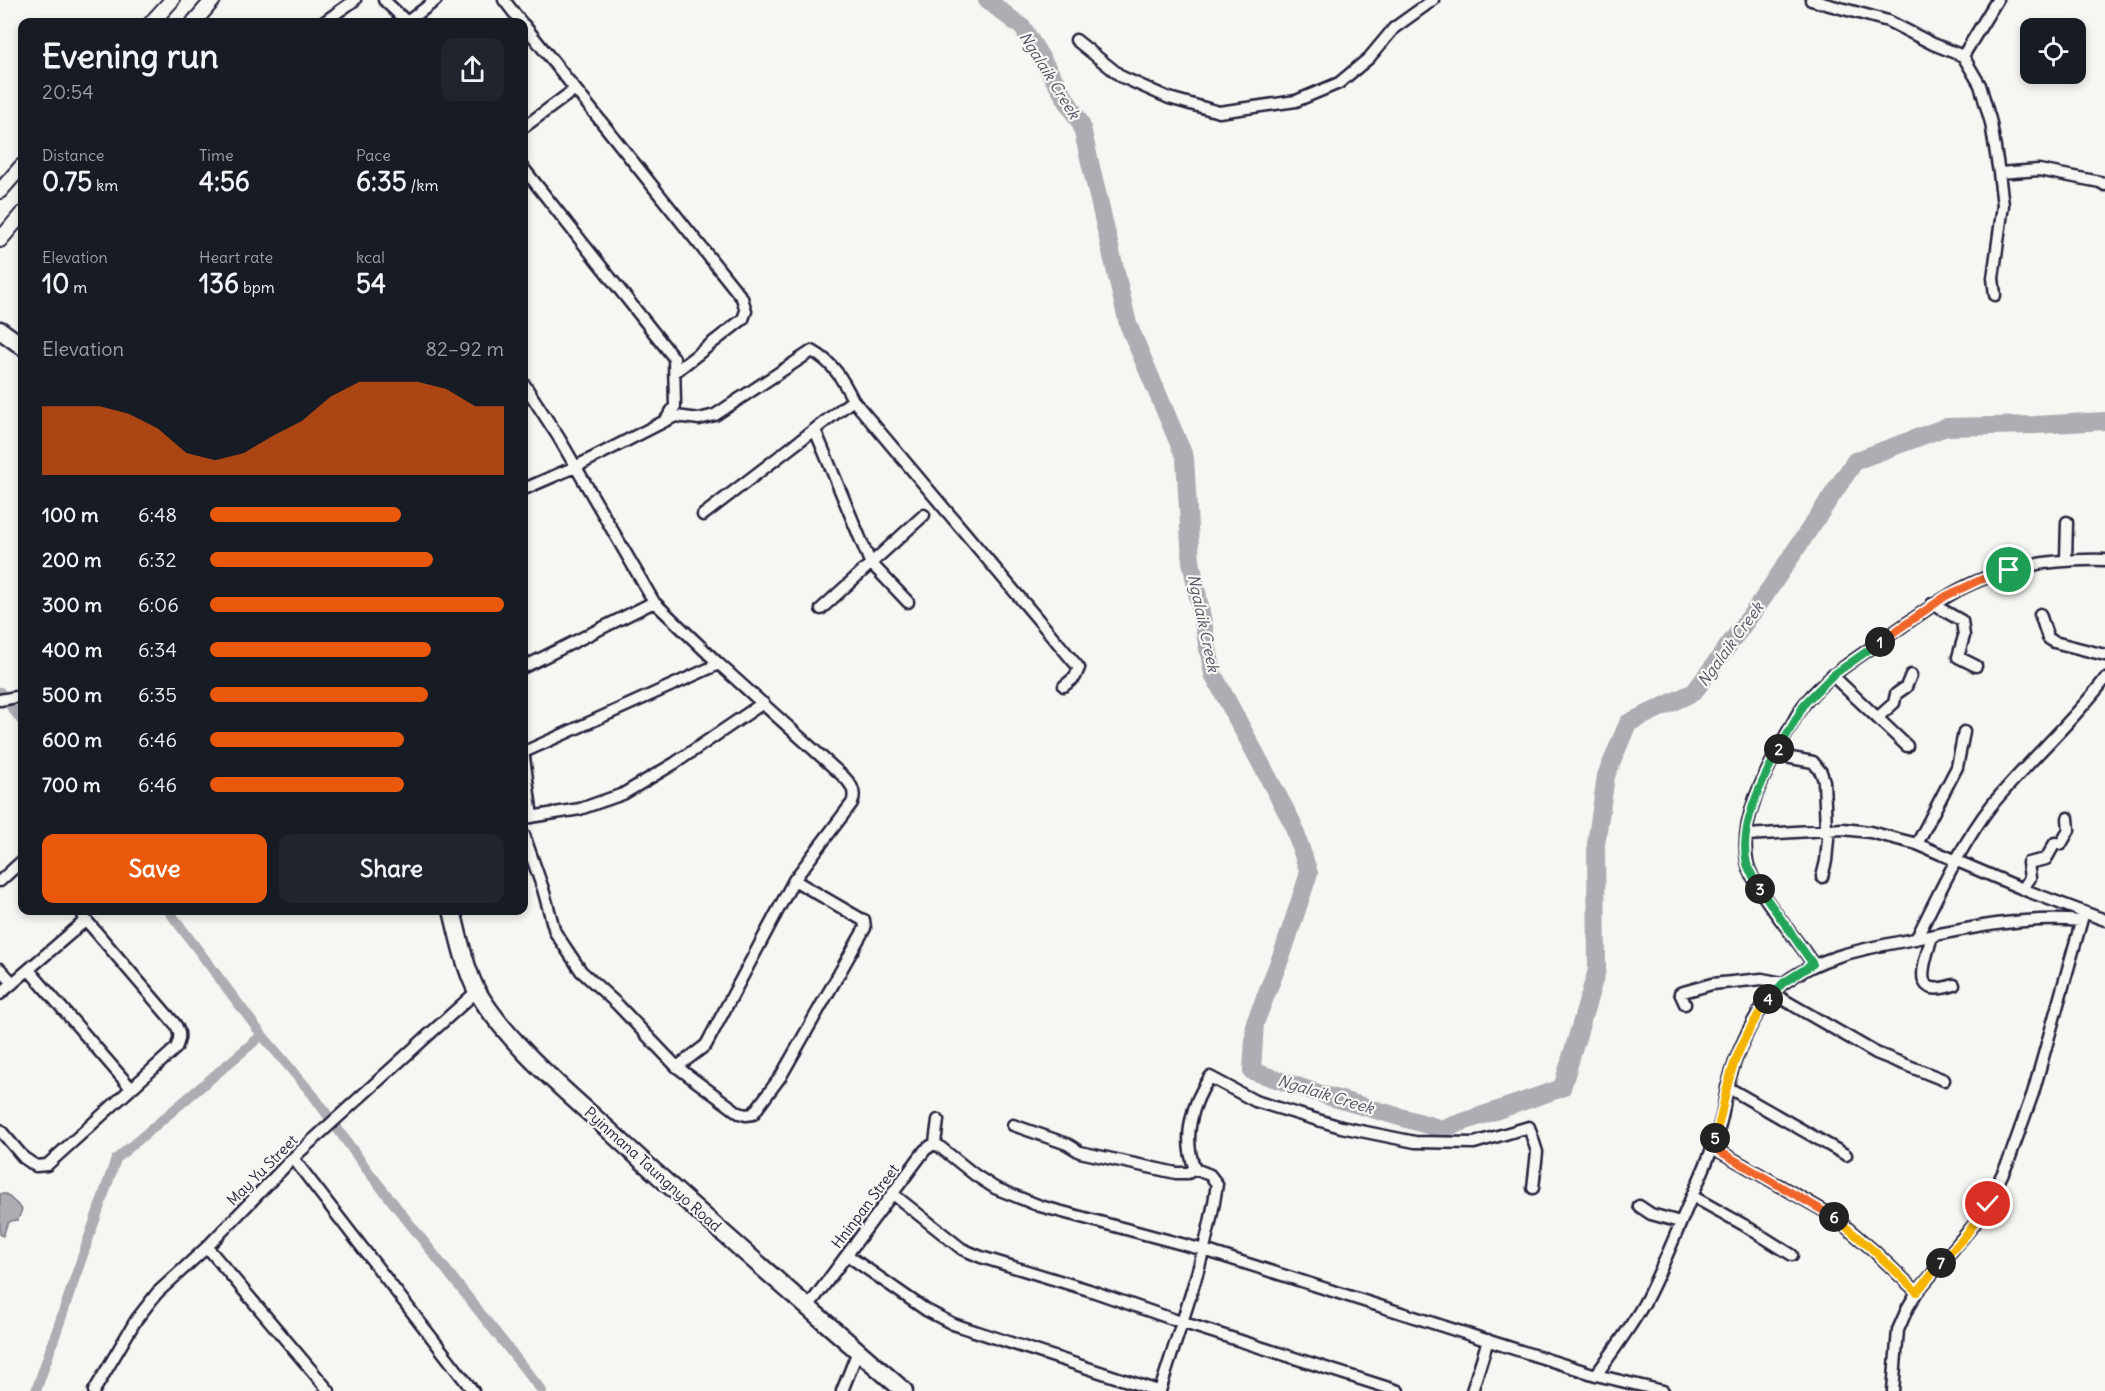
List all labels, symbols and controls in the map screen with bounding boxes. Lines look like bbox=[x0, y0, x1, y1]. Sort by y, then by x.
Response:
map controls bbox=[2020, 18, 2086, 84]
button: locate bbox=[2020, 18, 2086, 84]
water label: Ngalaik Creek bbox=[1015, 28, 1086, 124]
text: Evening run bbox=[42, 35, 218, 77]
button: share bbox=[441, 38, 504, 101]
text: 20:54 bbox=[42, 79, 94, 104]
text: Distance bbox=[42, 145, 104, 165]
text: Time bbox=[199, 145, 234, 165]
text: Pace bbox=[356, 145, 391, 165]
text: 0.75 bbox=[42, 165, 92, 198]
text: 4:56 bbox=[199, 165, 250, 198]
text: 6:35 bbox=[356, 165, 407, 198]
text: km bbox=[92, 175, 118, 195]
text: /km bbox=[407, 175, 438, 195]
text: Elevation bbox=[42, 247, 108, 267]
text: Heart rate bbox=[199, 247, 273, 267]
text: kcal bbox=[356, 247, 385, 267]
text: 10 bbox=[42, 267, 69, 300]
text: 136 bbox=[199, 267, 239, 300]
text: 54 bbox=[356, 267, 386, 300]
text: m bbox=[69, 277, 87, 297]
text: bpm bbox=[239, 277, 275, 297]
text: Elevation bbox=[42, 336, 124, 361]
text: 82–92 m bbox=[425, 336, 504, 361]
text: 100 m bbox=[42, 502, 99, 527]
text: 6:48 bbox=[138, 502, 177, 527]
pin bbox=[1983, 544, 2034, 595]
text: 200 m bbox=[42, 547, 102, 572]
text: 6:32 bbox=[138, 547, 176, 572]
icon: arrive bbox=[1992, 553, 2025, 586]
water label: Ngalaik Creek bbox=[1184, 572, 1224, 675]
text: 300 m bbox=[42, 592, 102, 617]
text: 6:06 bbox=[138, 592, 179, 617]
water label: Ngalaik Creek bbox=[1693, 597, 1768, 690]
pin: 1 bbox=[1865, 627, 1895, 657]
text: 1 bbox=[1877, 632, 1883, 652]
text: 400 m bbox=[42, 637, 102, 662]
text: 6:34 bbox=[138, 637, 177, 662]
text: 500 m bbox=[42, 682, 102, 707]
text: 6:35 bbox=[138, 682, 177, 707]
text: 600 m bbox=[42, 727, 102, 752]
text: 6:46 bbox=[138, 727, 177, 752]
pin: 2 bbox=[1764, 734, 1794, 764]
text: 2 bbox=[1775, 739, 1783, 759]
text: 700 m bbox=[42, 772, 100, 797]
text: 6:46 bbox=[138, 772, 177, 797]
button: Save bbox=[42, 834, 267, 903]
button: Share bbox=[279, 834, 504, 903]
pin: 3 bbox=[1745, 874, 1775, 904]
text: 3 bbox=[1755, 879, 1765, 899]
pin: 4 bbox=[1753, 984, 1783, 1014]
text: 4 bbox=[1763, 989, 1773, 1009]
water label: Ngalaik Creek bbox=[1276, 1070, 1378, 1119]
street label: Pyinmana Taungnyo Road bbox=[581, 1103, 725, 1236]
pin: 5 bbox=[1700, 1123, 1730, 1153]
text: 5 bbox=[1710, 1128, 1720, 1148]
street label: May Yu Street bbox=[223, 1131, 301, 1209]
street label: Hninpan Street bbox=[827, 1160, 903, 1252]
pin bbox=[1962, 1178, 2013, 1229]
icon: check bbox=[1971, 1187, 2004, 1220]
pin: 6 bbox=[1819, 1202, 1849, 1232]
text: 6 bbox=[1829, 1207, 1839, 1227]
pin: 7 bbox=[1926, 1248, 1956, 1278]
text: 7 bbox=[1937, 1253, 1945, 1273]

